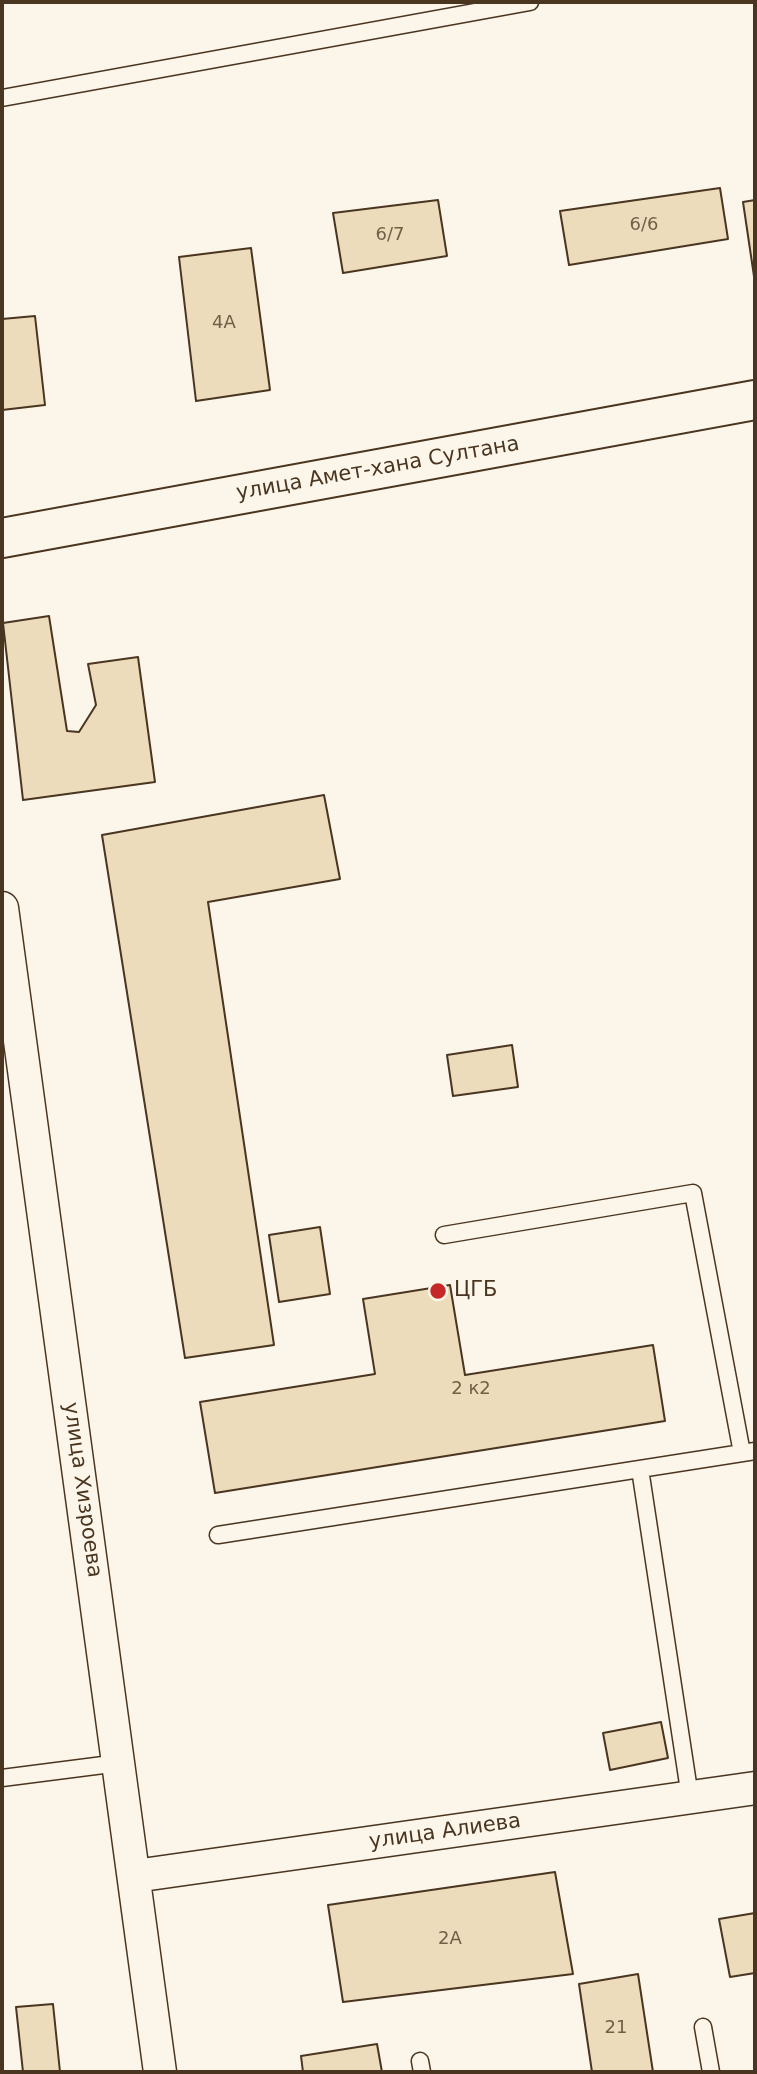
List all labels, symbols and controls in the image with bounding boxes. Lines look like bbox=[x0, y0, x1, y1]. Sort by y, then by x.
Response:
house number: 6/6 bbox=[630, 214, 658, 236]
house number: 6/7 bbox=[376, 224, 404, 246]
house number: 4А bbox=[212, 312, 236, 334]
street label: улица Амет-хана Султана bbox=[234, 432, 522, 506]
place label: ЦГБ bbox=[454, 1278, 498, 1304]
marker: ЦГБ bbox=[428, 1281, 448, 1301]
house number: 2 к2 bbox=[451, 1378, 491, 1400]
street label: улица Хизроева bbox=[57, 1401, 107, 1579]
street label: улица Алиева bbox=[368, 1809, 522, 1855]
house number: 2А bbox=[438, 1928, 462, 1950]
house number: 21 bbox=[605, 2017, 627, 2039]

